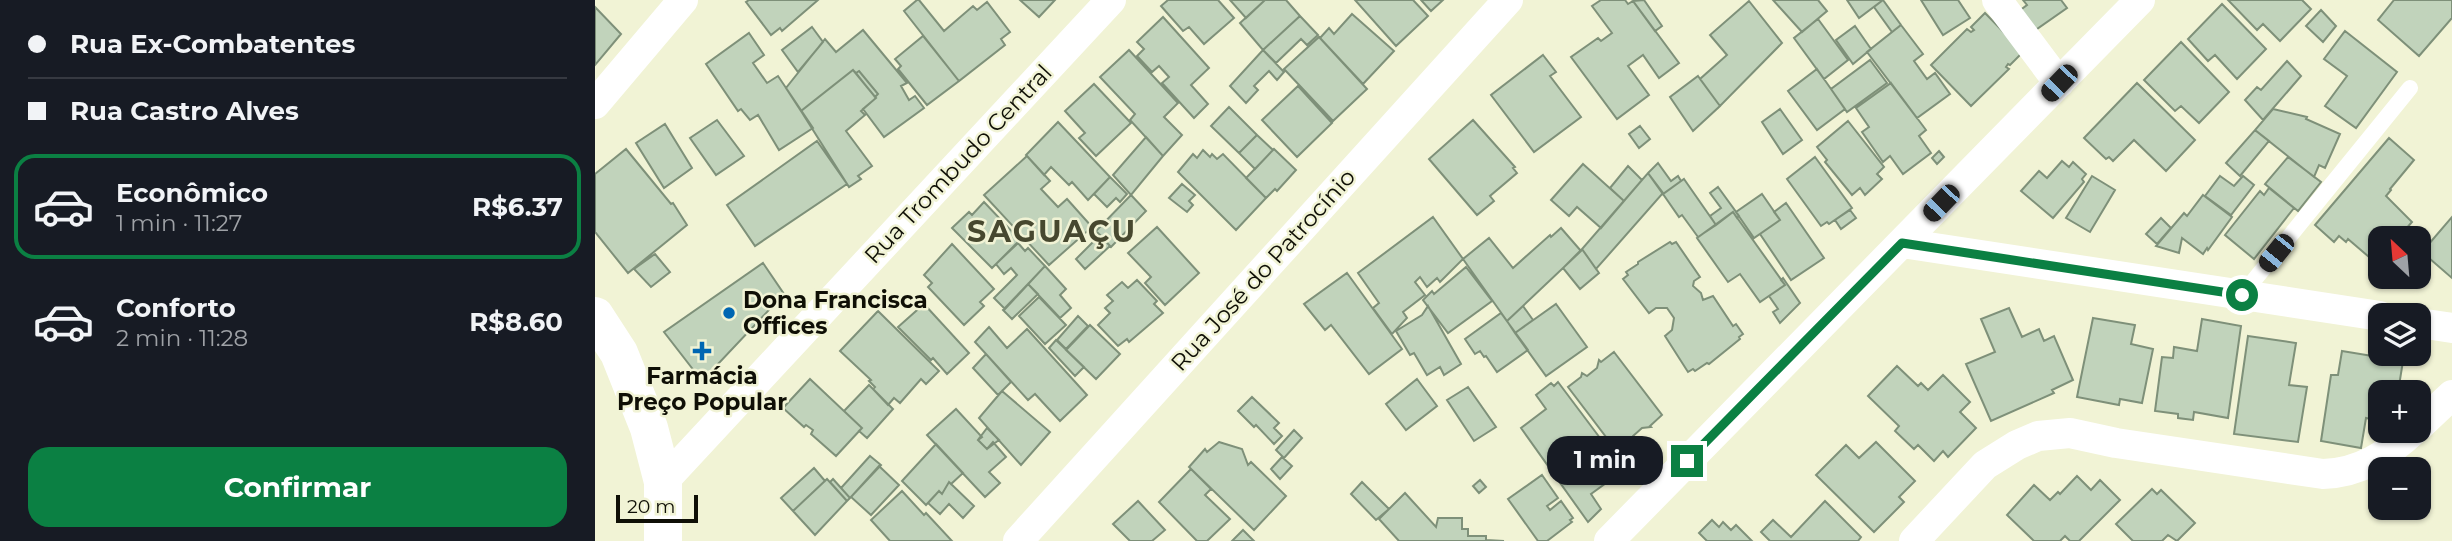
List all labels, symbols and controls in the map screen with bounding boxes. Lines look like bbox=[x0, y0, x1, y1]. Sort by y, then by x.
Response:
text: Rua Ex-Combatentes bbox=[70, 28, 355, 60]
street label: Rua Trombudo Central bbox=[858, 59, 1058, 269]
car bbox=[2037, 61, 2082, 105]
text: Rua Castro Alves bbox=[70, 95, 299, 127]
street label: Rua José do Patrocínio bbox=[1165, 163, 1361, 377]
icon: car bbox=[32, 175, 95, 238]
text: Econômico bbox=[116, 177, 268, 209]
car bbox=[1919, 181, 1964, 225]
text: R$6.37 bbox=[472, 191, 563, 223]
text: 1 min · 11:27 bbox=[116, 209, 242, 237]
district label: SAGUAÇU bbox=[967, 213, 1137, 250]
north arrow bbox=[2368, 226, 2431, 289]
map controls bbox=[2368, 226, 2431, 520]
car bbox=[2255, 230, 2298, 276]
route start bbox=[2226, 279, 2258, 311]
place label: Dona Francisca Offices bbox=[743, 286, 928, 340]
icon: car bbox=[32, 290, 95, 353]
text: Conforto bbox=[116, 292, 236, 324]
button: layers bbox=[2368, 303, 2431, 366]
marker: Dona Francisca Offices bbox=[721, 305, 737, 321]
text: R$8.60 bbox=[469, 306, 563, 338]
text: 2 min · 11:28 bbox=[116, 324, 248, 352]
marker: Farmácia Preço Popular bbox=[694, 343, 710, 359]
place label: Farmácia Preço Popular bbox=[617, 362, 787, 416]
button: + bbox=[2368, 380, 2431, 443]
callout: 1 min bbox=[1547, 436, 1663, 486]
route end bbox=[1671, 445, 1703, 477]
text: 1 min bbox=[1574, 446, 1636, 474]
button: Confirmar bbox=[28, 447, 567, 527]
button: − bbox=[2368, 457, 2431, 520]
scale bar bbox=[616, 492, 698, 524]
text: 20 m bbox=[627, 495, 675, 518]

